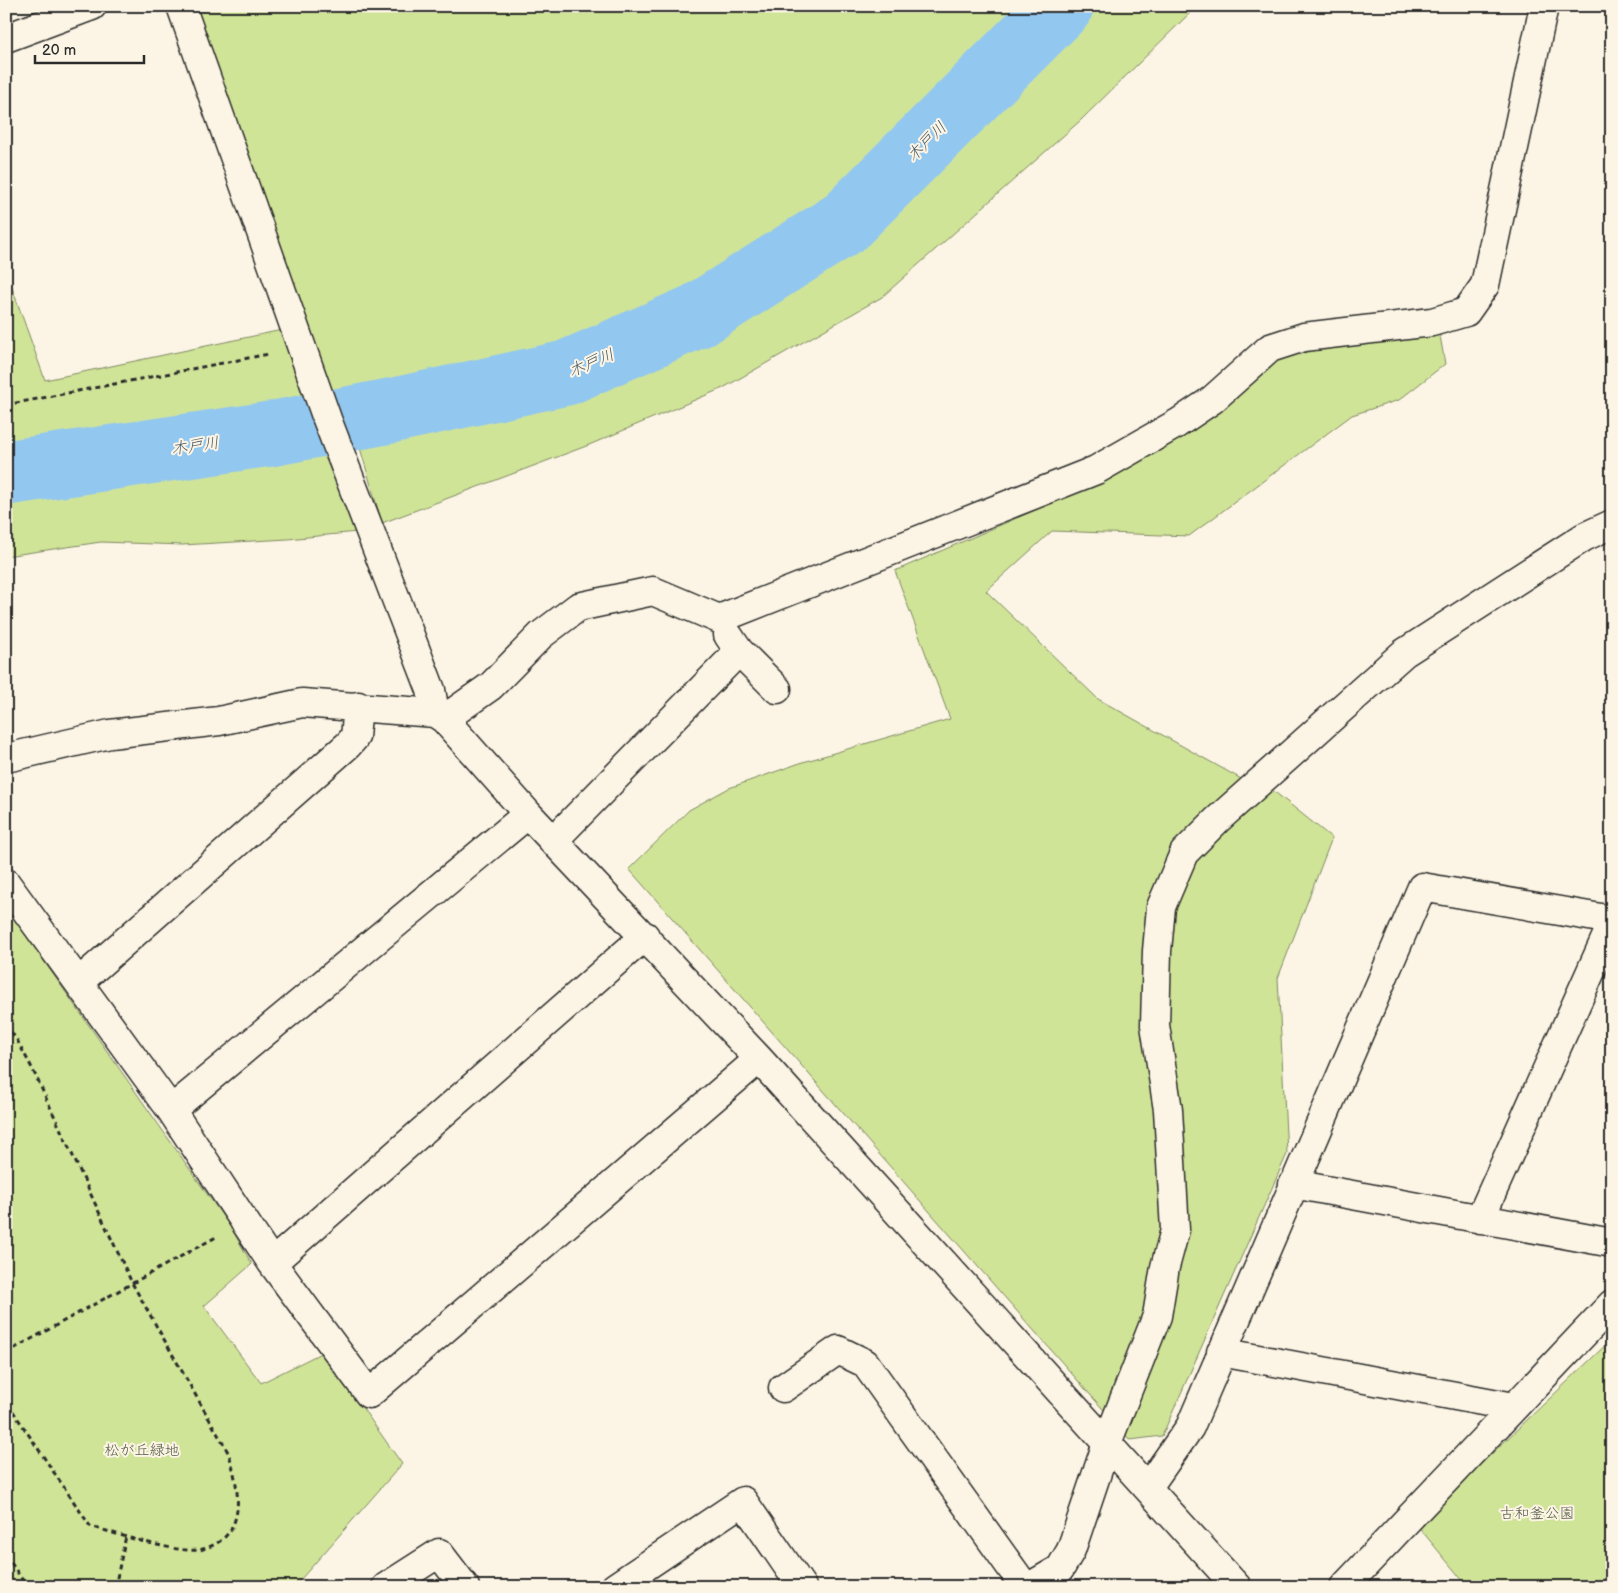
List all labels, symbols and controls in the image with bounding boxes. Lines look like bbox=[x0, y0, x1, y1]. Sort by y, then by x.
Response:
scale bar bbox=[35, 32, 144, 64]
text: 20 m bbox=[42, 41, 76, 60]
water label: 木戸川 bbox=[903, 118, 951, 166]
water label: 木戸川 bbox=[566, 345, 617, 382]
water label: 木戸川 bbox=[170, 434, 220, 459]
park label: 松が丘緑地 bbox=[104, 1441, 180, 1460]
park label: 古和釜公園 bbox=[1499, 1504, 1575, 1523]

